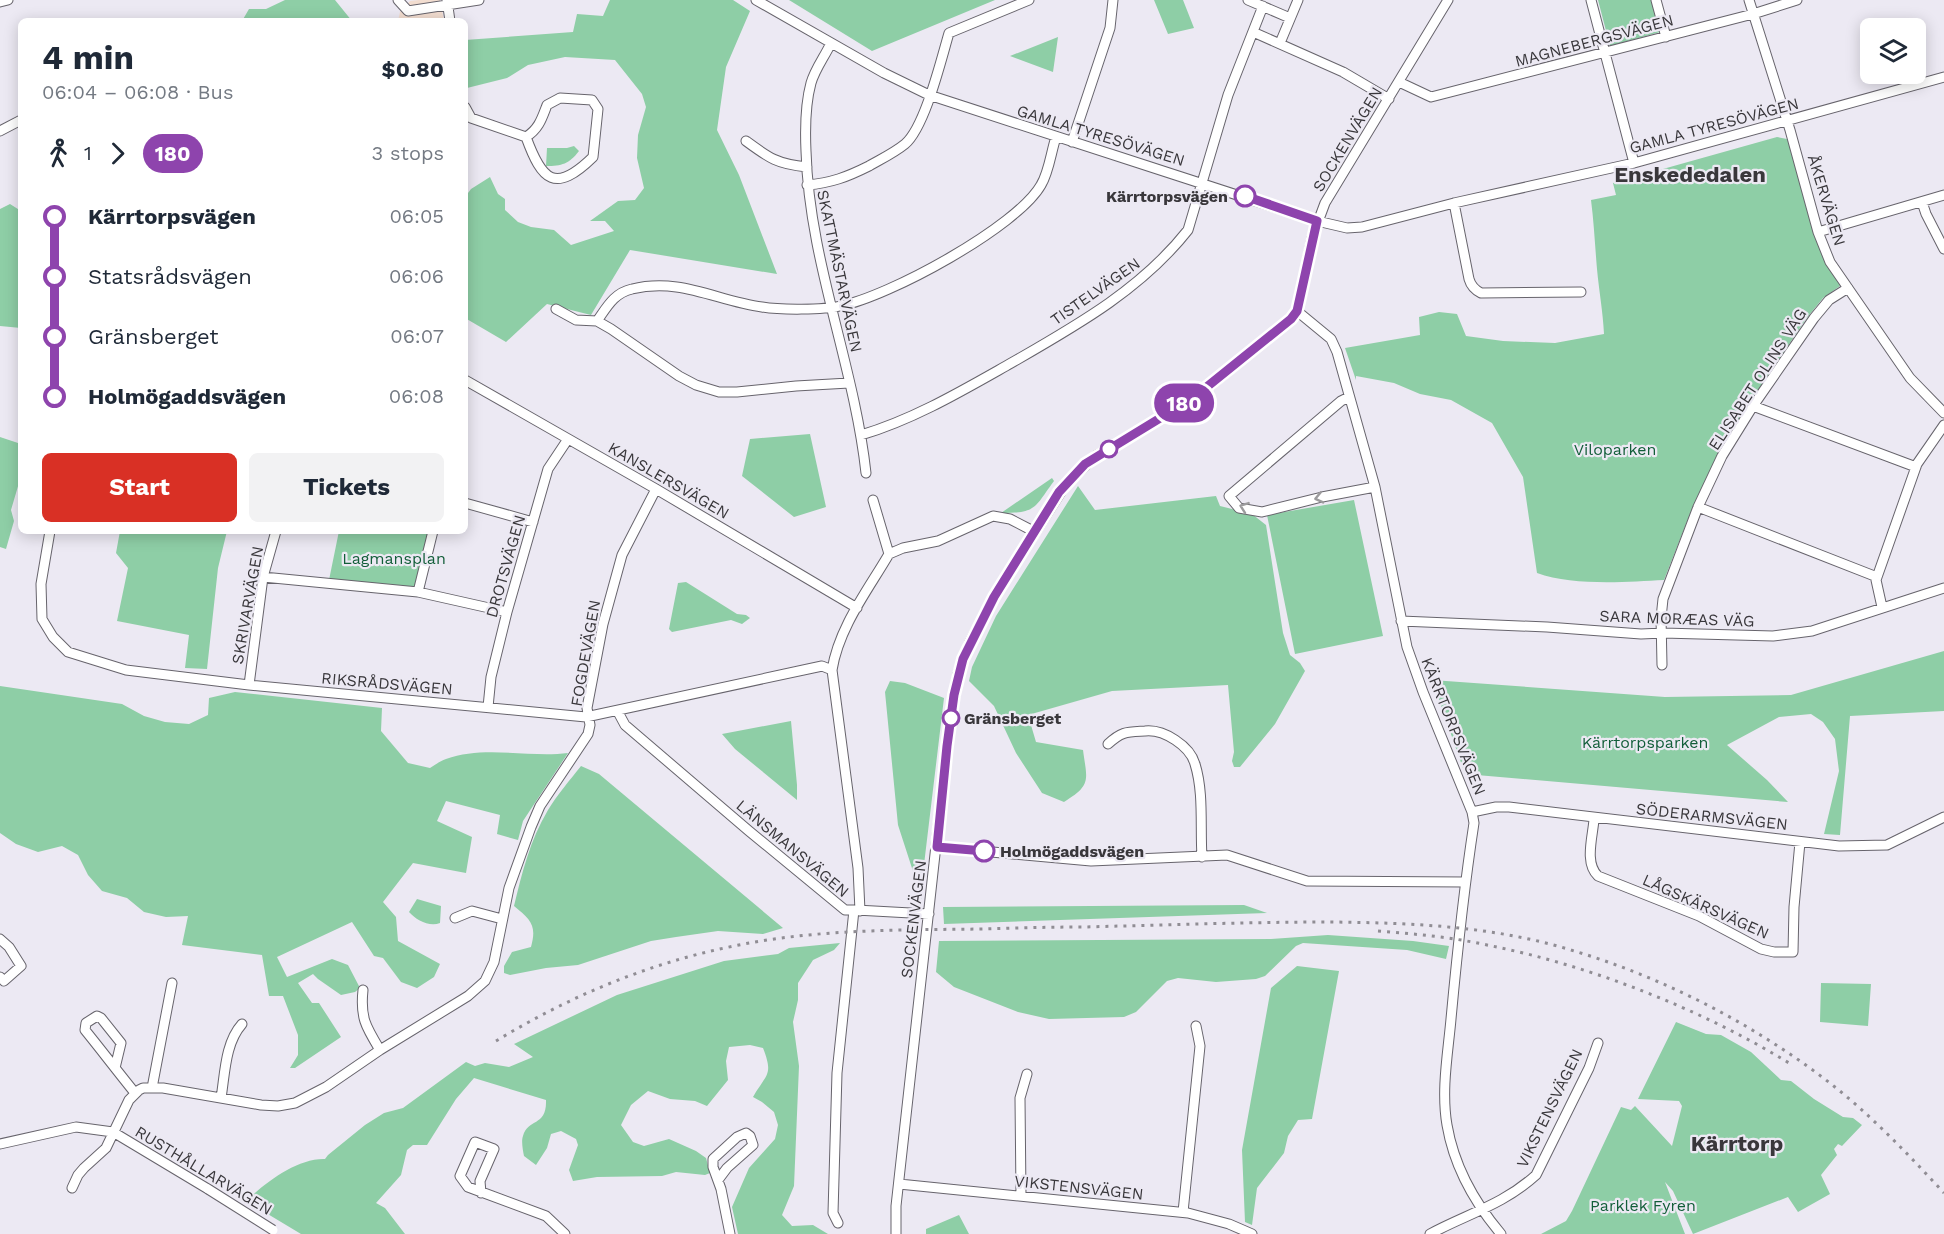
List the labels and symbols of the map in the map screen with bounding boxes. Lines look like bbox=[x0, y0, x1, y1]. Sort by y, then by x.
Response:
street label: MAGNEBERGSVÄGEN bbox=[1513, 10, 1676, 71]
street label: SOCKENVÄGEN bbox=[1309, 83, 1386, 195]
street label: GAMLA TYRESÖVÄGEN bbox=[1627, 94, 1801, 157]
street label: GAMLA TYRESÖVÄGEN bbox=[1014, 101, 1187, 170]
street label: ÅKERVÄGEN bbox=[1804, 152, 1849, 248]
district label: Enskededalen bbox=[1614, 162, 1766, 187]
marker: Kärrtorpsvägen bbox=[1234, 185, 1256, 207]
place label: Kärrtorpsvägen bbox=[1106, 187, 1228, 206]
street label: SKATTMÄSTARVÄGEN bbox=[813, 188, 866, 354]
street label: TISTELVÄGEN bbox=[1047, 253, 1144, 329]
street label: ELISABET OLINS VÄG bbox=[1705, 305, 1810, 454]
line badge: 180 bbox=[1150, 384, 1218, 422]
street label: KANSLERSVÄGEN bbox=[605, 438, 733, 523]
unlabelled marker bbox=[1100, 440, 1118, 458]
park label: Viloparken bbox=[1574, 440, 1656, 459]
one-way arrow bbox=[1314, 491, 1324, 504]
one-way arrow bbox=[1239, 501, 1249, 514]
street label: DROTSVÄGEN bbox=[482, 513, 529, 620]
street label: SKRIVARVÄGEN bbox=[228, 545, 267, 666]
park label: Lagmansplan bbox=[342, 549, 446, 568]
street label: FOGDEVÄGEN bbox=[567, 598, 604, 708]
street label: SARA MORÆAS VÄG bbox=[1599, 606, 1755, 631]
street label: KÄRRTORPSVÄGEN bbox=[1417, 655, 1490, 798]
street label: RIKSRÅDSVÄGEN bbox=[321, 668, 453, 699]
marker: Gränsberget bbox=[942, 709, 960, 727]
place label: Gränsberget bbox=[964, 709, 1061, 728]
park label: Kärrtorpsparken bbox=[1582, 733, 1708, 752]
street label: LÄNSMANSVÄGEN bbox=[732, 796, 853, 901]
street label: SÖDERARMSVÄGEN bbox=[1635, 799, 1789, 834]
marker: Holmögaddsvägen bbox=[973, 840, 995, 862]
place label: Holmögaddsvägen bbox=[1000, 842, 1144, 861]
street label: SOCKENVÄGEN bbox=[897, 859, 930, 979]
street label: LÅGSKÄRSVÄGEN bbox=[1640, 870, 1772, 943]
street label: VIKSTENSVÄGEN bbox=[1512, 1046, 1586, 1171]
street label: RUSTHÅLLARVÄGEN bbox=[132, 1122, 276, 1219]
district label: Kärrtorp bbox=[1691, 1131, 1783, 1156]
street label: VIKSTENSVÄGEN bbox=[1013, 1171, 1145, 1204]
park label: Parklek Fyren bbox=[1590, 1196, 1696, 1215]

